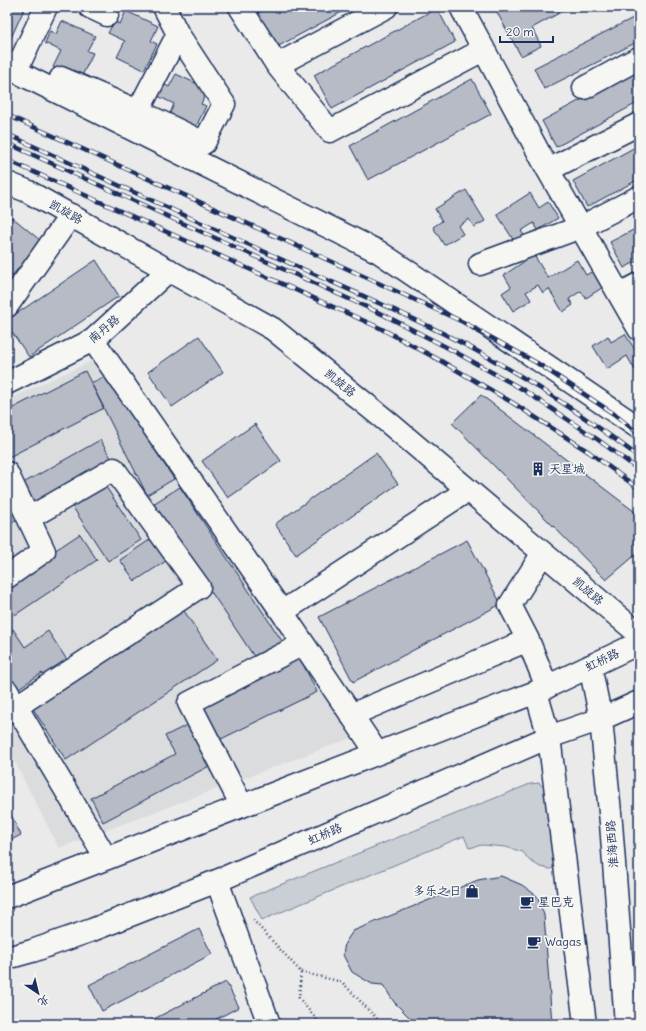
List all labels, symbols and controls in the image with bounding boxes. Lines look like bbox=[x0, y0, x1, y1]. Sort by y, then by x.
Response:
scale bar bbox=[500, 18, 553, 44]
text: 20 m bbox=[506, 24, 534, 39]
street label: 凯旋路 bbox=[47, 196, 86, 227]
street label: 南丹路 bbox=[85, 311, 122, 346]
street label: 凯旋路 bbox=[322, 365, 359, 400]
building icon: 天星城 bbox=[530, 461, 546, 477]
place label: 天星城 bbox=[549, 461, 585, 476]
street label: 凯旋路 bbox=[570, 573, 607, 608]
street label: 虹桥路 bbox=[582, 645, 621, 674]
street label: 虹桥路 bbox=[305, 820, 344, 847]
street label: 淮海西路 bbox=[602, 820, 621, 869]
place label: 多乐之日 bbox=[413, 883, 461, 898]
shop icon: 多乐之日 bbox=[464, 883, 480, 899]
cafe icon: 星巴克 bbox=[519, 894, 535, 910]
place label: 星巴克 bbox=[538, 894, 574, 909]
cafe icon: Wagas bbox=[526, 934, 542, 950]
place label: Wagas bbox=[545, 934, 581, 949]
north arrow bbox=[18, 973, 58, 1013]
text: 北 bbox=[35, 992, 52, 1010]

